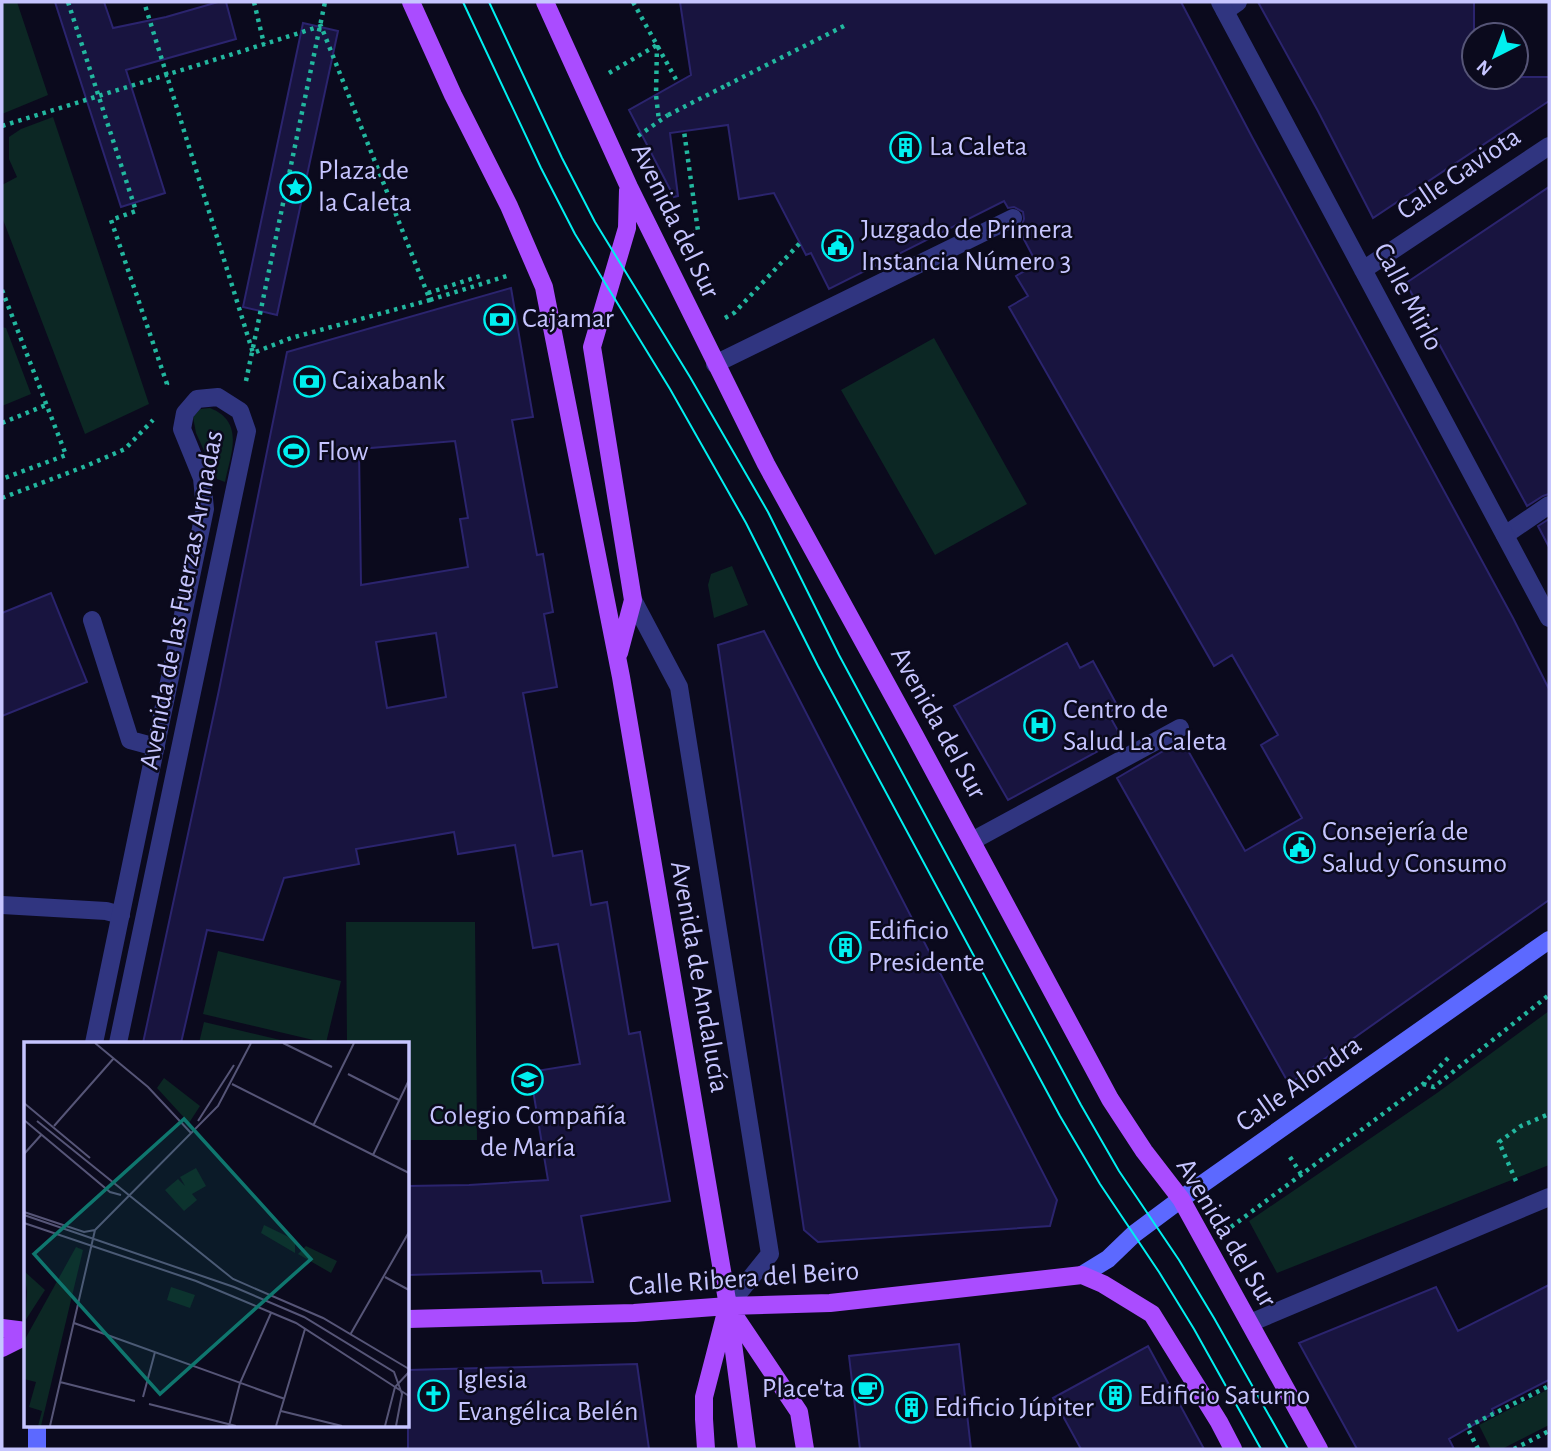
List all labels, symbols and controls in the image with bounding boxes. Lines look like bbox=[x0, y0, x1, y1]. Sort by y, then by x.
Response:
north arrow bbox=[1460, 21, 1530, 91]
text: N bbox=[1473, 56, 1496, 79]
street label: Calle Gaviota bbox=[1392, 123, 1526, 225]
building icon: La Caleta bbox=[889, 130, 923, 164]
place label: La Caleta bbox=[929, 133, 1027, 161]
street label: Avenida del Sur bbox=[625, 139, 725, 303]
place label: Plaza de la Caleta bbox=[318, 157, 412, 217]
place icon: Plaza de la Caleta bbox=[278, 170, 312, 204]
place label: Juzgado de Primera Instancia Número 3 bbox=[861, 216, 1073, 276]
public building icon: Juzgado de Primera Instancia Número 3 bbox=[821, 229, 855, 263]
street label: Calle Mirlo bbox=[1368, 239, 1448, 355]
bank icon: Cajamar bbox=[482, 302, 516, 336]
place label: Cajamar bbox=[522, 305, 614, 333]
bank icon: Caixabank bbox=[292, 364, 326, 398]
place label: Caixabank bbox=[332, 367, 445, 395]
street label: Avenida de las Fuerzas Armadas bbox=[135, 428, 229, 772]
sports icon: Flow bbox=[277, 435, 311, 469]
place label: Flow bbox=[317, 438, 368, 466]
street label: Avenida del Sur bbox=[885, 643, 991, 803]
place label: Centro de Salud La Caleta bbox=[1063, 696, 1227, 756]
hospital icon: Centro de Salud La Caleta bbox=[1023, 709, 1057, 743]
place label: Consejería de Salud y Consumo bbox=[1322, 818, 1507, 878]
public building icon: Consejería de Salud y Consumo bbox=[1282, 831, 1316, 865]
street label: Avenida de Andalucía bbox=[665, 859, 733, 1095]
place label: Edificio Presidente bbox=[868, 917, 985, 977]
building icon: Edificio Presidente bbox=[828, 930, 862, 964]
street label: Calle Alondra bbox=[1231, 1031, 1367, 1137]
inset map bbox=[24, 1042, 410, 1426]
school or university icon: Colegio Compañía de María bbox=[511, 1062, 545, 1096]
place label: Colegio Compañía de María bbox=[429, 1102, 627, 1162]
street label: Avenida del Sur bbox=[1171, 1154, 1281, 1312]
street label: Calle Ribera del Beiro bbox=[628, 1257, 860, 1301]
place label: Iglesia Evangélica Belén bbox=[457, 1366, 638, 1426]
cafe icon: Place'ta bbox=[851, 1372, 885, 1406]
place label: Place'ta bbox=[762, 1375, 845, 1403]
church icon: Iglesia Evangélica Belén bbox=[417, 1379, 451, 1413]
building icon: Edificio Saturno bbox=[1099, 1379, 1133, 1413]
place label: Edificio Saturno bbox=[1139, 1382, 1310, 1410]
building icon: Edificio Júpiter bbox=[894, 1391, 928, 1425]
place label: Edificio Júpiter bbox=[934, 1394, 1094, 1422]

